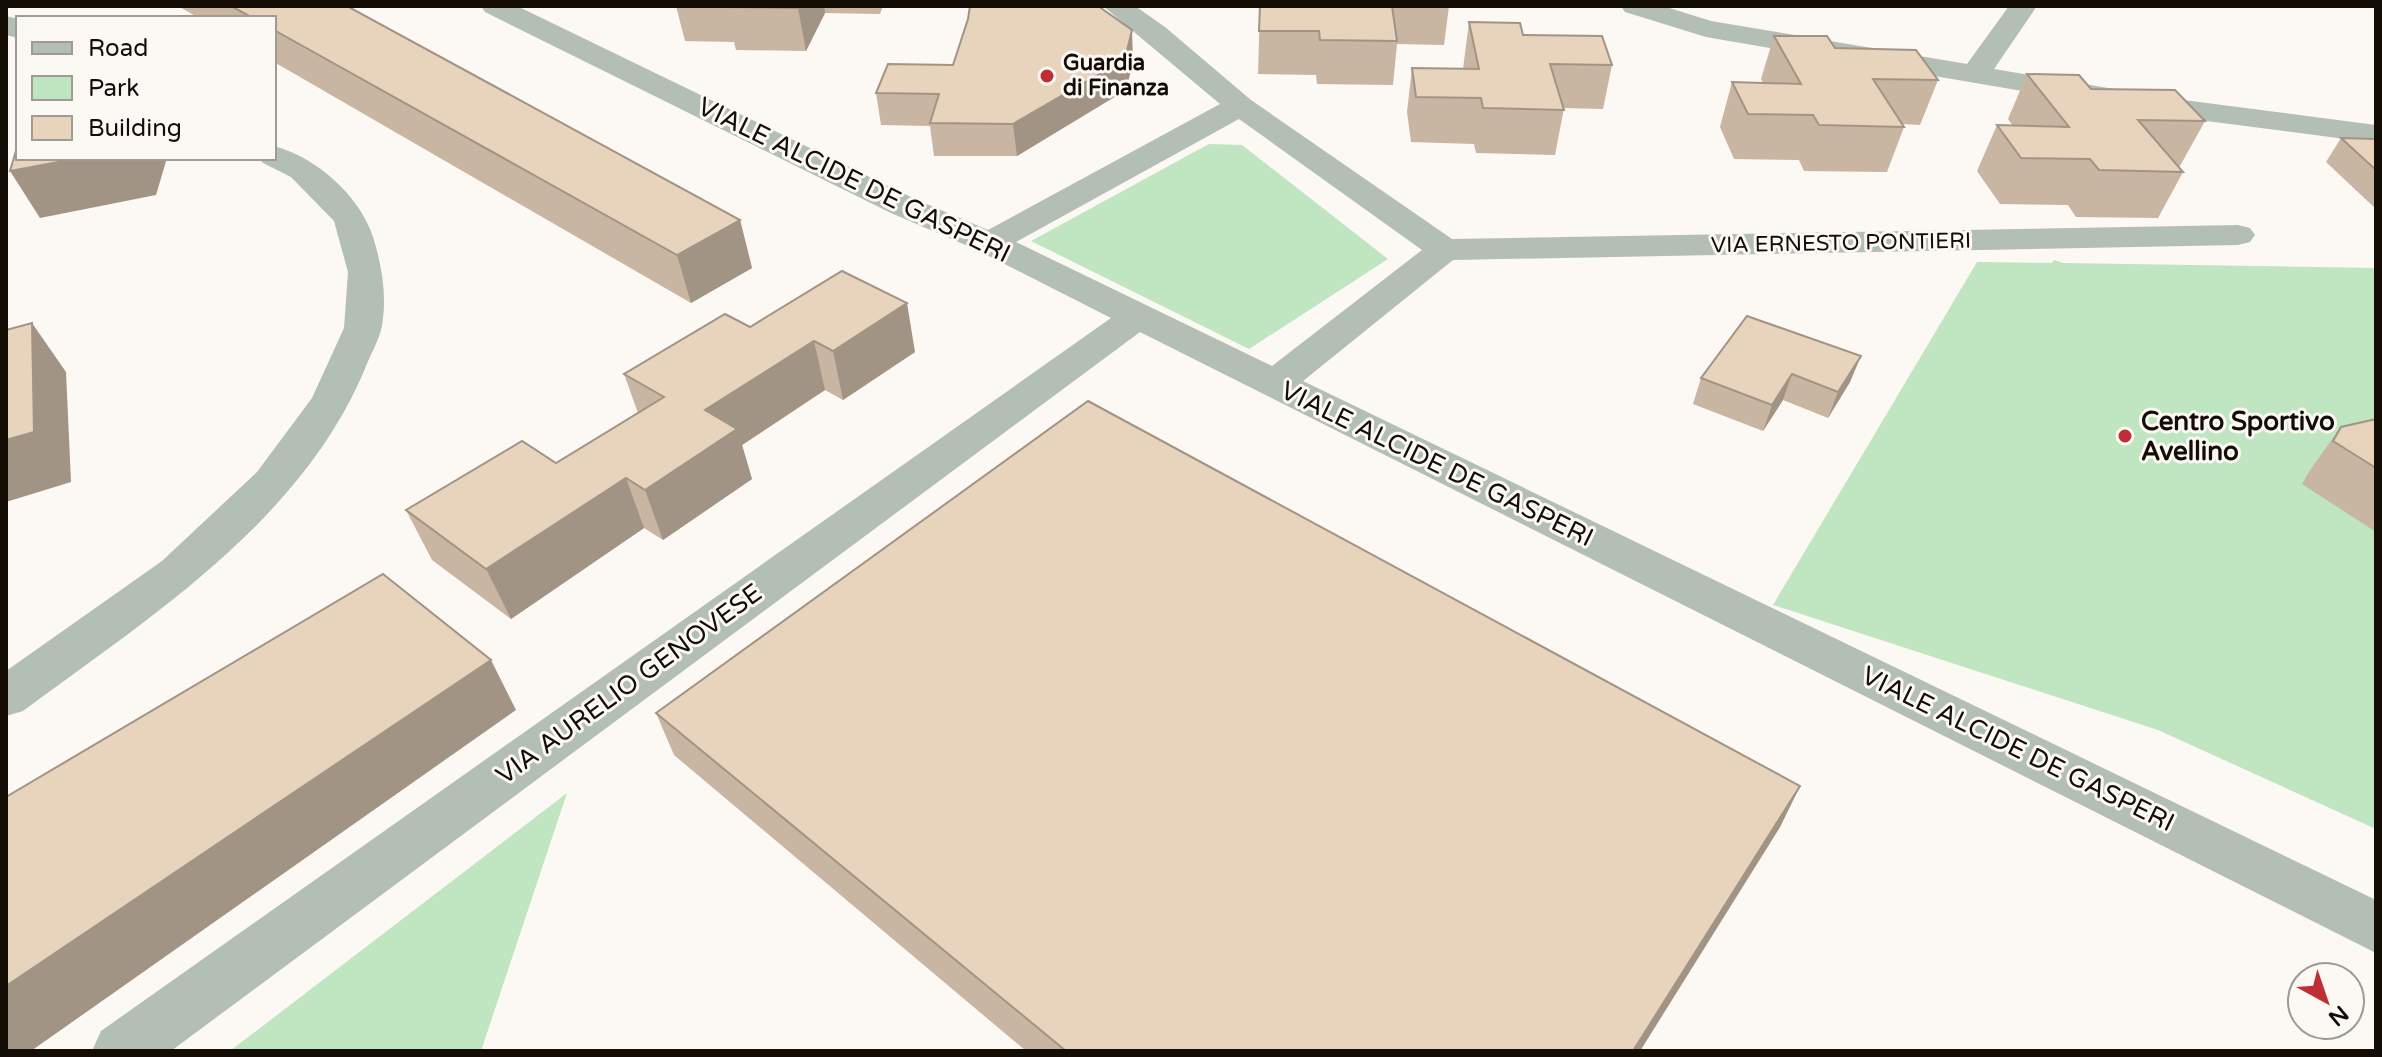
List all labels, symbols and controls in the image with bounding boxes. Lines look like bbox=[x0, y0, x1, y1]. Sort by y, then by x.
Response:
legend bbox=[16, 16, 276, 160]
text: Road bbox=[88, 34, 148, 63]
place label: Guardia di Finanza bbox=[1063, 50, 1169, 101]
marker: Guardia di Finanza bbox=[1038, 67, 1056, 85]
text: Park bbox=[88, 74, 139, 103]
street label: VIALE ALCIDE DE GASPERI bbox=[693, 91, 1015, 269]
text: Building bbox=[88, 114, 182, 143]
street label: VIA ERNESTO PONTIERI bbox=[1711, 228, 1971, 258]
street label: VIALE ALCIDE DE GASPERI bbox=[1276, 375, 1598, 553]
place label: Centro Sportivo Avellino bbox=[2141, 406, 2335, 467]
marker: Centro Sportivo Avellino bbox=[2116, 427, 2134, 445]
street label: VIA AURELIO GENOVESE bbox=[490, 577, 768, 791]
street label: VIALE ALCIDE DE GASPERI bbox=[1857, 660, 2179, 838]
north arrow bbox=[2286, 961, 2366, 1041]
text: N bbox=[2323, 1000, 2353, 1031]

